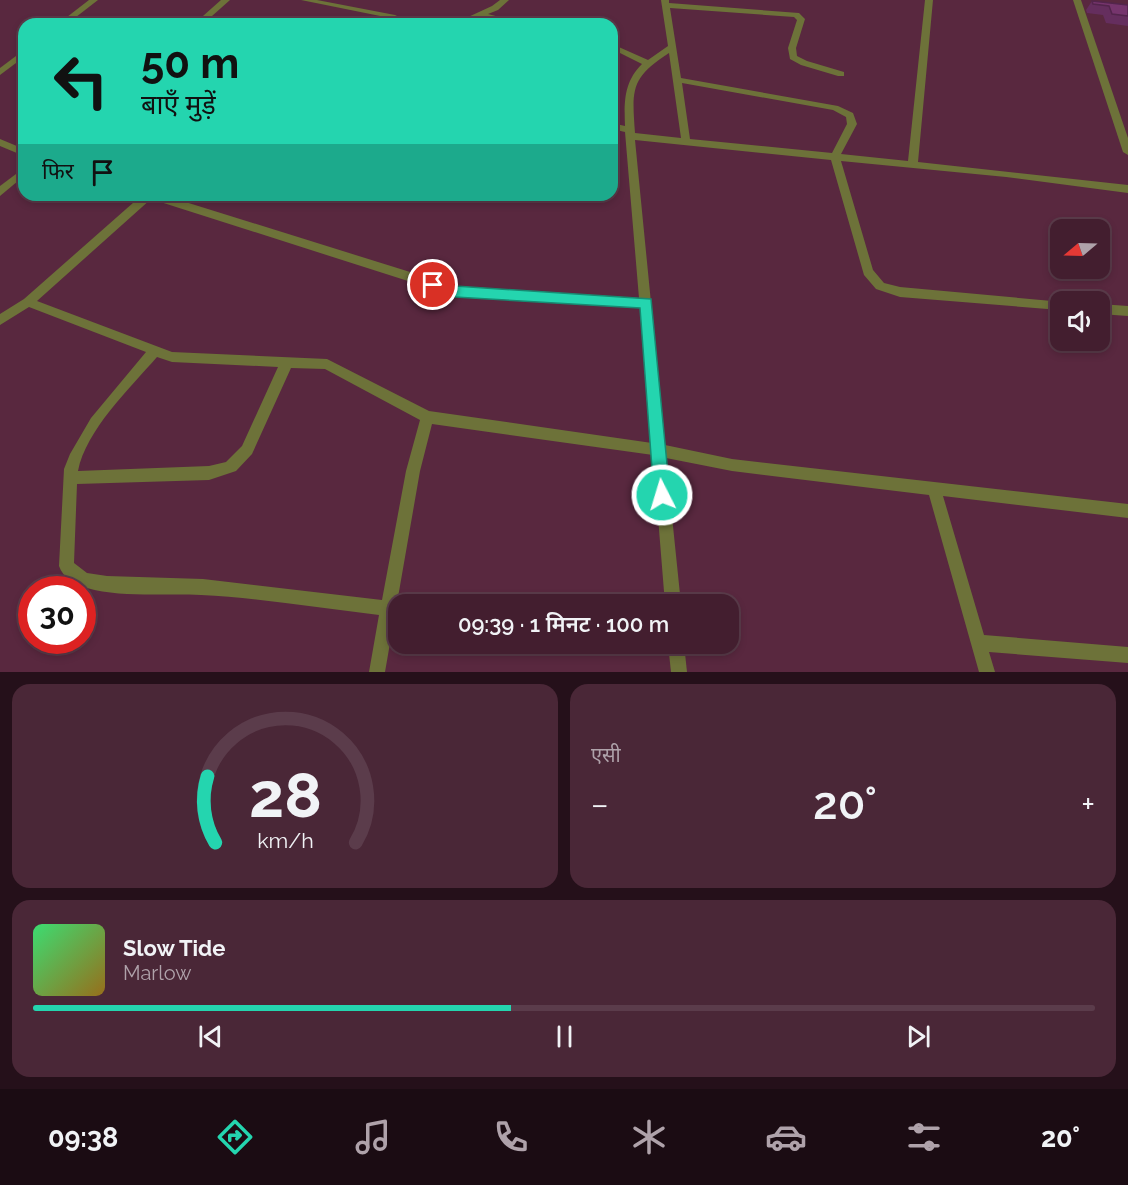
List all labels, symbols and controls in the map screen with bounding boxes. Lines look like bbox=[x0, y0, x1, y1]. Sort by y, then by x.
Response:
text: 50 m bbox=[141, 39, 239, 88]
icon: left bbox=[42, 42, 120, 120]
text: बाएँ मुड़ें bbox=[141, 89, 216, 120]
icon: arrive bbox=[86, 156, 119, 189]
text: फिर bbox=[42, 158, 74, 184]
north arrow bbox=[1050, 219, 1110, 279]
map controls bbox=[1050, 219, 1110, 351]
pin bbox=[407, 259, 458, 310]
icon: arrive bbox=[416, 268, 449, 301]
button: sound bbox=[1050, 291, 1110, 351]
position arrow bbox=[630, 463, 694, 527]
speed limit sign: 30 bbox=[18, 576, 96, 654]
text: 09:39 · 1 मिनट · 100 m bbox=[458, 611, 669, 637]
text: एसी bbox=[591, 743, 621, 767]
text: 28 bbox=[249, 758, 321, 832]
text: 20° bbox=[813, 777, 877, 830]
text: − bbox=[591, 785, 609, 824]
text: + bbox=[1081, 785, 1095, 824]
text: km/h bbox=[257, 828, 313, 853]
text: Slow Tide bbox=[123, 935, 225, 961]
text: Marlow bbox=[123, 961, 192, 985]
icon: previous bbox=[194, 1020, 227, 1053]
icon: pause bbox=[548, 1020, 581, 1053]
icon: next bbox=[902, 1020, 935, 1053]
icon: directions bbox=[214, 1116, 256, 1158]
icon: music bbox=[352, 1116, 394, 1158]
icon: phone bbox=[490, 1116, 532, 1158]
icon: climate bbox=[628, 1116, 670, 1158]
icon: car bbox=[765, 1116, 807, 1158]
icon: filters bbox=[903, 1116, 945, 1158]
text: 09:38 bbox=[48, 1122, 118, 1153]
text: 20° bbox=[1041, 1122, 1080, 1153]

